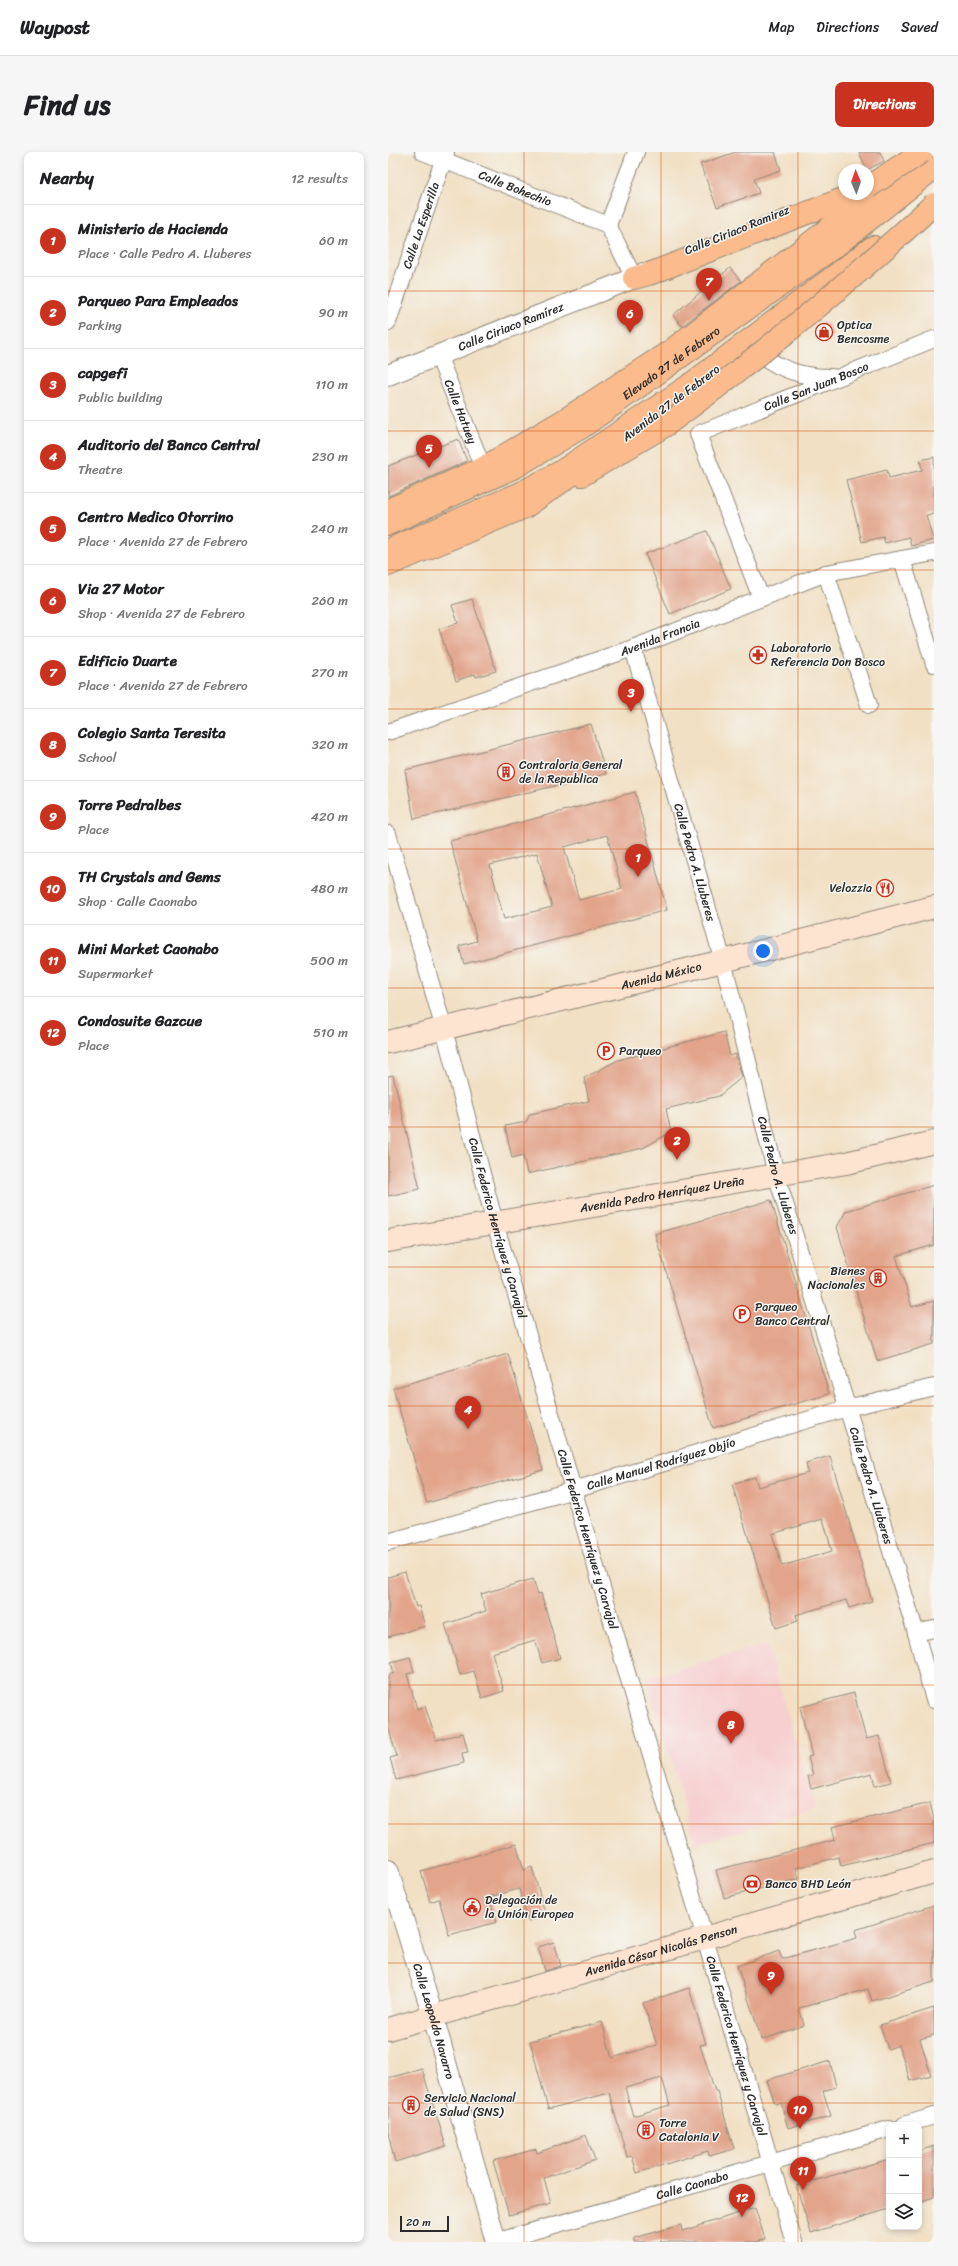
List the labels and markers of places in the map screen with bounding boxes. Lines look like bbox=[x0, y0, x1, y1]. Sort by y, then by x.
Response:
pin: 7 bbox=[696, 268, 722, 301]
pin: 6 bbox=[617, 300, 643, 333]
place label: Optica Bencosme bbox=[837, 314, 889, 350]
shop icon: Optica Bencosme bbox=[814, 322, 834, 342]
pin: 5 bbox=[416, 435, 442, 468]
place label: Laboratorio Referencia Don Bosco bbox=[771, 637, 885, 673]
pharmacy icon: Laboratorio Referencia Don Bosco bbox=[748, 645, 768, 665]
pin: 3 bbox=[618, 679, 644, 712]
place label: Contraloria General de la Republica bbox=[519, 754, 623, 790]
building icon: Contraloria General de la Republica bbox=[496, 762, 516, 782]
pin: 1 bbox=[625, 844, 651, 877]
place label: Velozzia bbox=[829, 877, 872, 899]
restaurant icon: Velozzia bbox=[875, 878, 895, 898]
place label: Parqueo bbox=[619, 1040, 661, 1062]
parking icon: Parqueo bbox=[596, 1041, 616, 1061]
pin: 2 bbox=[664, 1127, 690, 1160]
place label: Bienes Nacionales bbox=[808, 1260, 865, 1296]
building icon: Bienes Nacionales bbox=[868, 1268, 888, 1288]
place label: Parqueo Banco Central bbox=[755, 1296, 830, 1332]
parking icon: Parqueo Banco Central bbox=[732, 1304, 752, 1324]
pin: 4 bbox=[455, 1396, 481, 1429]
pin: 8 bbox=[718, 1711, 744, 1744]
place label: Banco BHD León bbox=[765, 1873, 852, 1895]
bank icon: Banco BHD León bbox=[742, 1874, 762, 1894]
place label: Delegación de la Unión Europea bbox=[485, 1889, 574, 1925]
public building icon: Delegación de la Unión Europea bbox=[462, 1897, 482, 1917]
pin: 9 bbox=[758, 1962, 784, 1995]
place label: Servicio Nacional de Salud (SNS) bbox=[424, 2087, 516, 2123]
building icon: Servicio Nacional de Salud (SNS) bbox=[401, 2095, 421, 2115]
pin: 10 bbox=[787, 2096, 813, 2129]
place label: Torre Catalonia V bbox=[659, 2112, 720, 2148]
building icon: Torre Catalonia V bbox=[636, 2120, 656, 2140]
pin: 11 bbox=[790, 2157, 816, 2190]
pin: 12 bbox=[729, 2184, 755, 2217]

